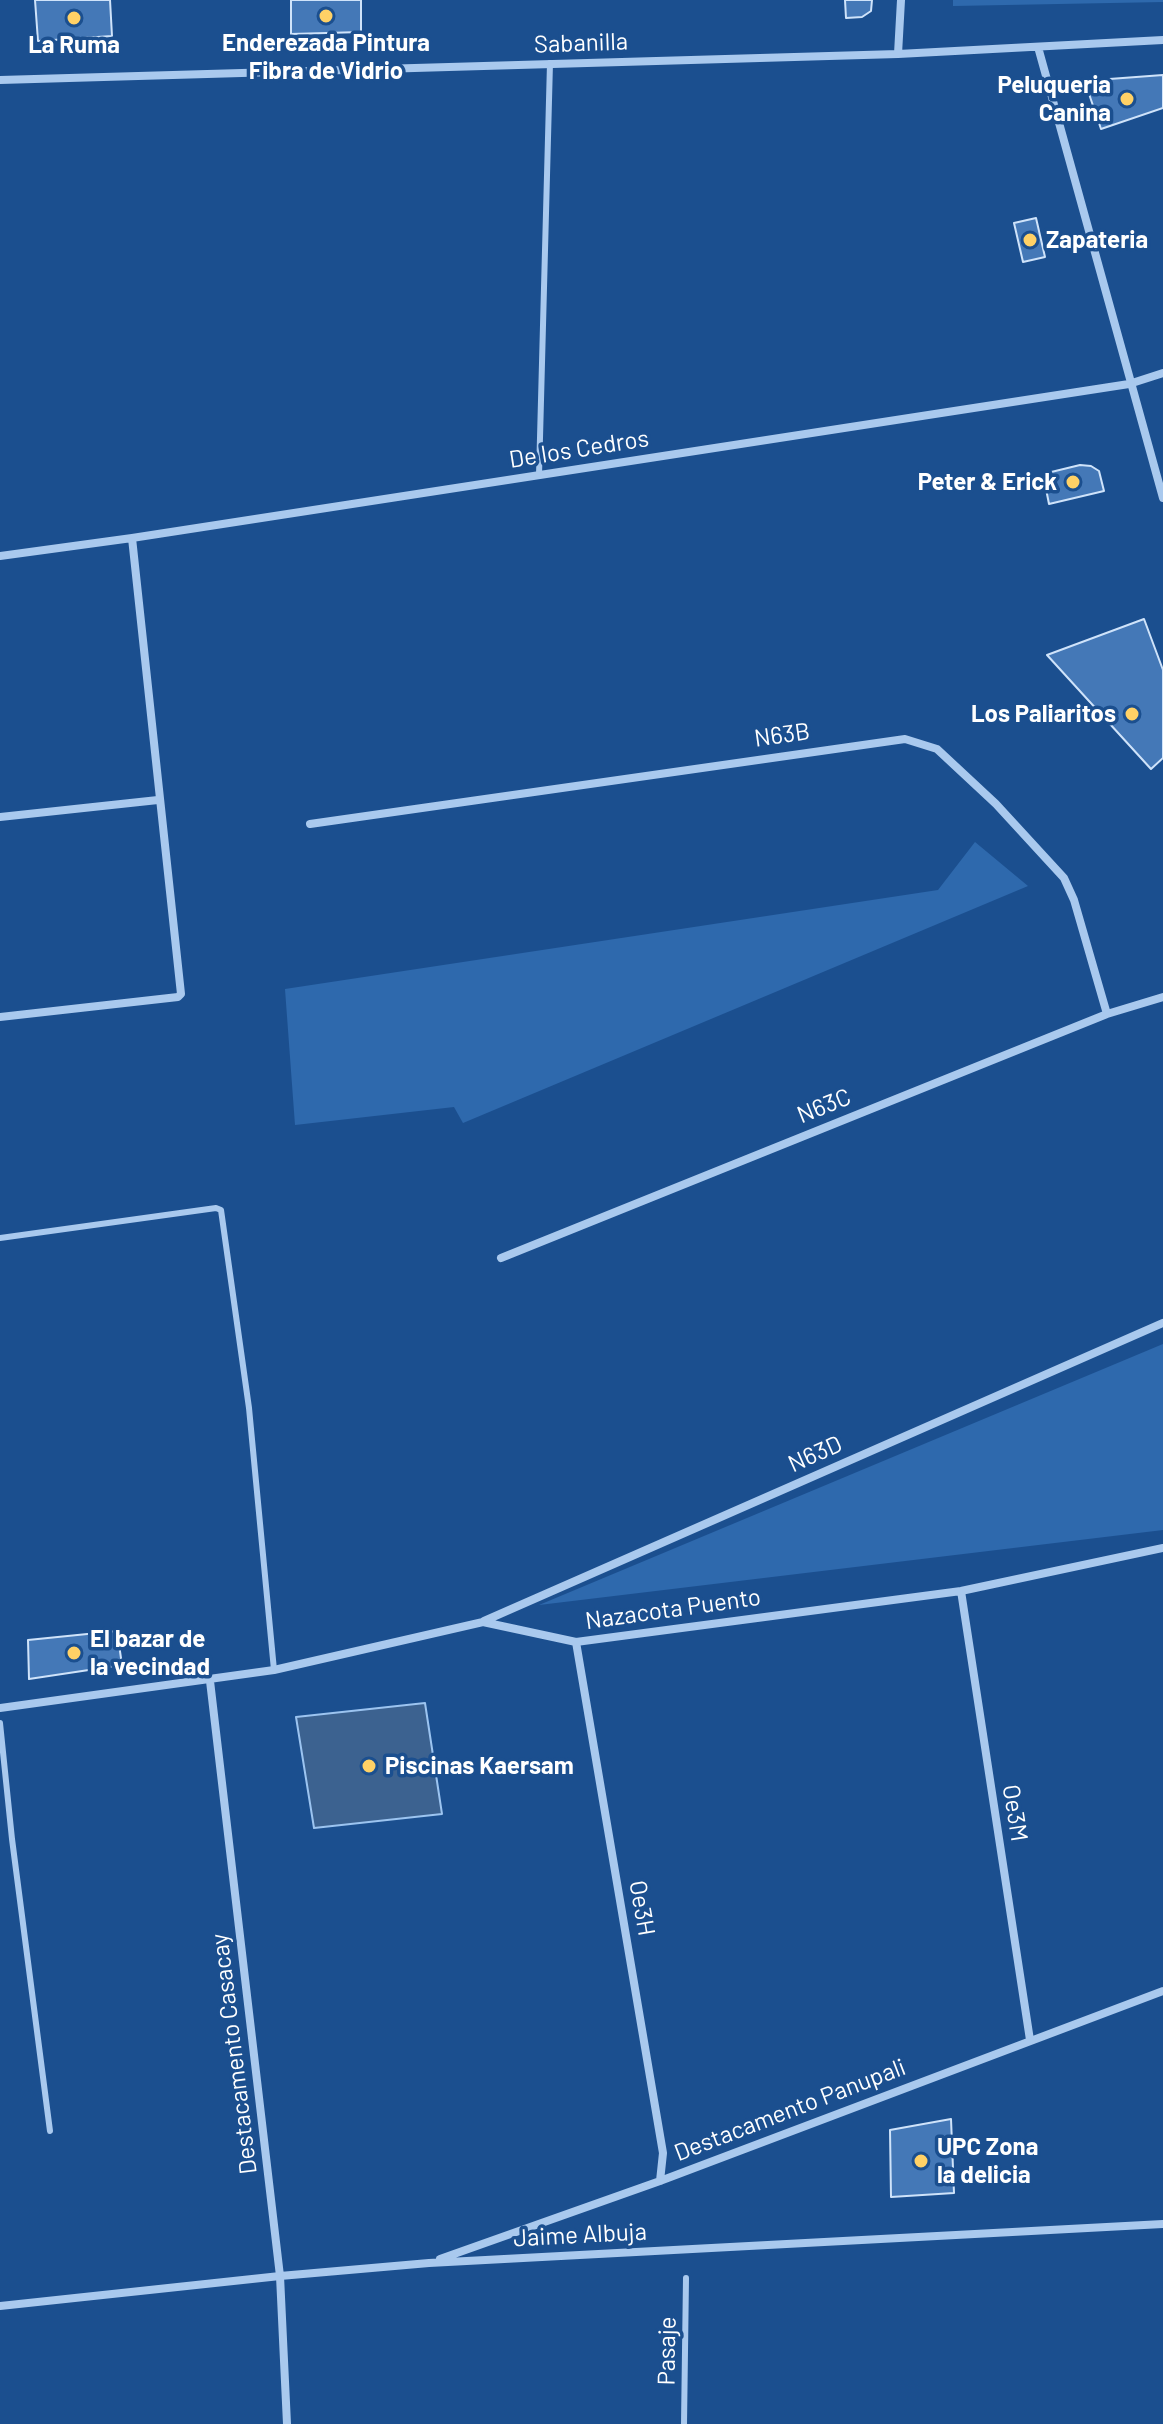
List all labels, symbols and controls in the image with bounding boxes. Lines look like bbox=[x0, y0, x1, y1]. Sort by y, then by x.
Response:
marker: Enderezada Pintura Fibra de Vidrio bbox=[317, 7, 335, 25]
marker: La Ruma bbox=[65, 9, 83, 27]
street label: Sabanilla bbox=[534, 27, 628, 59]
place label: Enderezada Pintura Fibra de Vidrio bbox=[222, 29, 430, 85]
place label: La Ruma bbox=[28, 31, 120, 59]
place label: Peluqueria Canina bbox=[998, 71, 1111, 127]
marker: Peluqueria Canina bbox=[1118, 90, 1136, 108]
place label: Zapateria bbox=[1046, 226, 1148, 254]
marker: Zapateria bbox=[1021, 231, 1039, 249]
street label: De los Cedros bbox=[507, 424, 651, 474]
place label: Peter & Erick bbox=[918, 468, 1057, 496]
marker: Peter & Erick bbox=[1064, 473, 1082, 491]
place label: Los Paliaritos bbox=[971, 700, 1116, 728]
marker: Los Paliaritos bbox=[1123, 705, 1141, 723]
street label: N63B bbox=[752, 717, 812, 753]
street label: N63C bbox=[793, 1082, 855, 1130]
street label: N63D bbox=[784, 1430, 846, 1478]
street label: Nazacota Puento bbox=[583, 1582, 763, 1636]
place label: El bazar de la vecindad bbox=[90, 1625, 210, 1681]
marker: El bazar de la vecindad bbox=[65, 1644, 83, 1662]
place label: Piscinas Kaersam bbox=[385, 1752, 574, 1780]
marker: Piscinas Kaersam bbox=[360, 1757, 378, 1775]
street label: Oe3M bbox=[996, 1782, 1034, 1844]
street label: Oe3H bbox=[623, 1878, 661, 1938]
street label: Destacamento Casacay bbox=[205, 1932, 263, 2176]
street label: Destacamento Panupali bbox=[670, 2053, 910, 2167]
place label: UPC Zona la delicia bbox=[937, 2133, 1038, 2189]
marker: UPC Zona la delicia bbox=[912, 2152, 930, 2170]
street label: Jaime Albuja bbox=[512, 2217, 648, 2253]
street label: Pasaje bbox=[652, 2316, 682, 2386]

